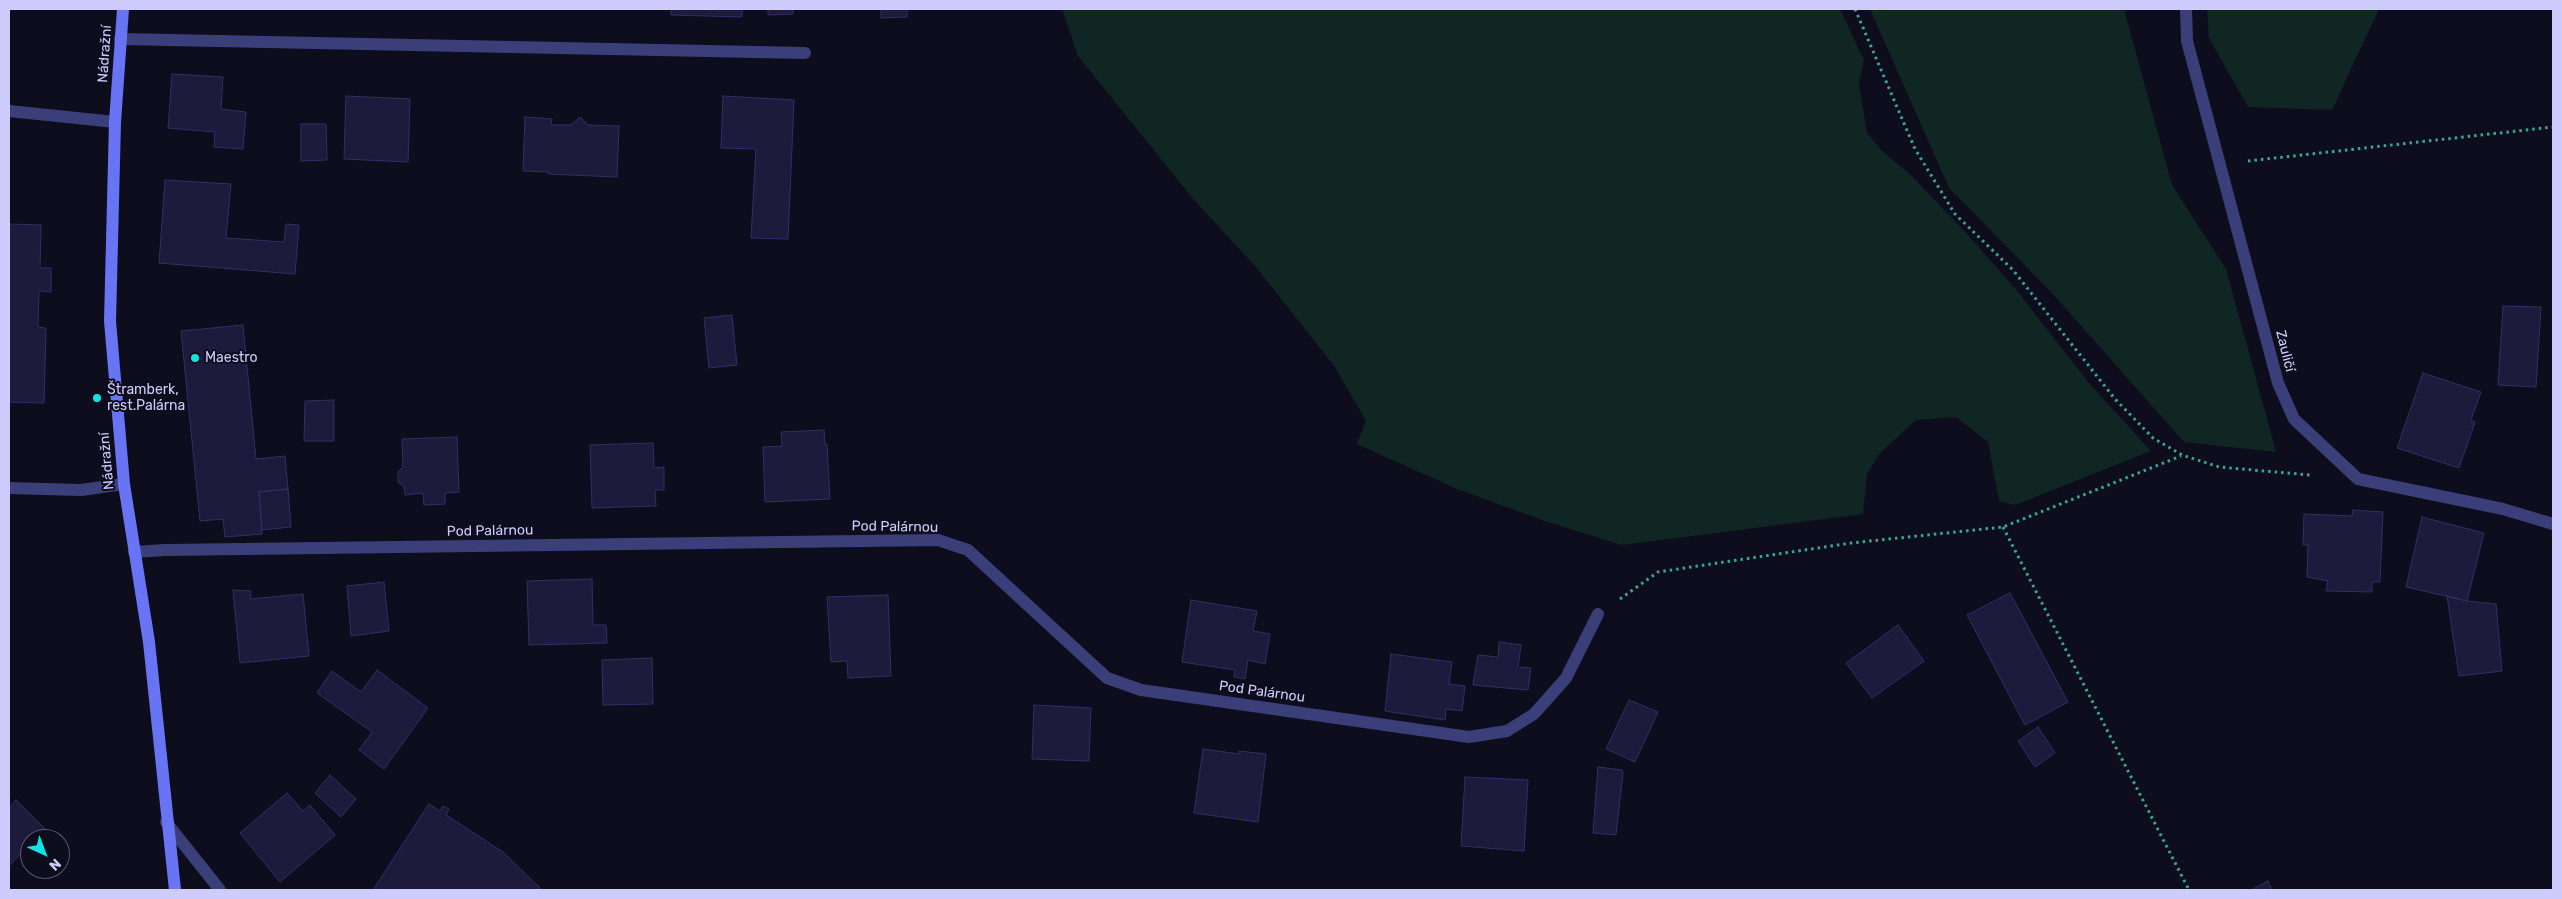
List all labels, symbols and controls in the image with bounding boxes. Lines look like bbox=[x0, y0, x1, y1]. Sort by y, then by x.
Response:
street label: Nádražní bbox=[95, 25, 115, 83]
street label: Zauličí bbox=[2272, 328, 2298, 374]
place label: Maestro bbox=[205, 350, 258, 366]
marker: Maestro bbox=[189, 352, 201, 364]
place label: Štramberk, rest.Palárna bbox=[107, 382, 185, 414]
marker: Štramberk, rest.Palárna bbox=[91, 392, 103, 404]
street label: Nádražní bbox=[96, 432, 118, 490]
street label: Pod Palárnou bbox=[852, 518, 938, 536]
street label: Pod Palárnou bbox=[447, 522, 533, 540]
street label: Pod Palárnou bbox=[1218, 678, 1306, 706]
north arrow bbox=[20, 829, 70, 879]
text: N bbox=[45, 855, 64, 874]

